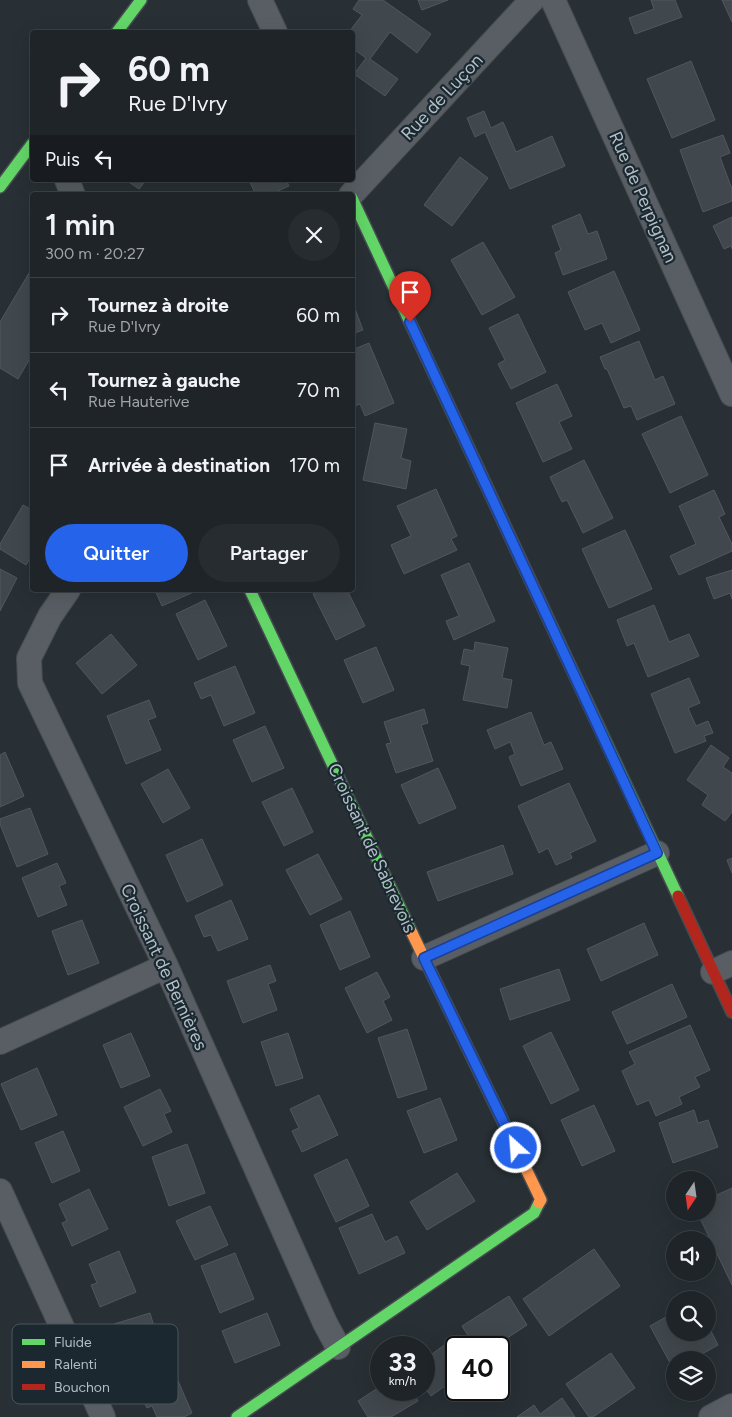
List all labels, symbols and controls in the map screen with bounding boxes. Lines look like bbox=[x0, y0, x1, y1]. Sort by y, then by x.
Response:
text: 60 m bbox=[128, 48, 210, 90]
street label: Rue de Luçon bbox=[396, 49, 488, 145]
icon: right bbox=[45, 50, 110, 115]
text: Rue D'Ivry bbox=[128, 90, 227, 117]
street label: Rue de Perpignan bbox=[604, 128, 682, 266]
icon: left bbox=[90, 145, 118, 173]
text: Puis bbox=[45, 148, 80, 171]
text: 1 min bbox=[45, 206, 115, 243]
button: close bbox=[288, 209, 340, 261]
text: 300 m · 20:27 bbox=[45, 244, 145, 263]
pin bbox=[389, 271, 431, 322]
icon: arrive bbox=[396, 278, 424, 306]
text: Tournez à droite bbox=[88, 294, 229, 317]
icon: right bbox=[45, 301, 73, 329]
text: 60 m bbox=[296, 304, 340, 327]
text: Rue D'Ivry bbox=[88, 317, 160, 336]
text: Tournez à gauche bbox=[88, 369, 240, 392]
icon: left bbox=[45, 376, 73, 404]
text: 70 m bbox=[297, 379, 340, 402]
text: Rue Hauterive bbox=[88, 392, 189, 411]
icon: arrive bbox=[45, 451, 73, 479]
text: Arrivée à destination bbox=[88, 454, 270, 477]
text: 170 m bbox=[289, 454, 340, 477]
button: Quitter bbox=[45, 524, 188, 582]
button: Partager bbox=[198, 524, 340, 582]
street label: Croissant de Sabrevois bbox=[323, 760, 421, 936]
street label: Croissant de Bernières bbox=[116, 880, 212, 1054]
position arrow bbox=[489, 1121, 541, 1173]
north arrow bbox=[666, 1171, 716, 1221]
map controls bbox=[666, 1171, 716, 1401]
button: sound bbox=[666, 1231, 716, 1281]
button: search bbox=[666, 1291, 716, 1341]
legend bbox=[12, 1324, 178, 1404]
text: Fluide bbox=[54, 1334, 92, 1351]
speed limit sign: 40 bbox=[445, 1336, 510, 1401]
text: 33 bbox=[389, 1347, 416, 1377]
button: layers bbox=[666, 1351, 716, 1401]
text: Ralenti bbox=[54, 1356, 97, 1373]
text: km/h bbox=[389, 1374, 416, 1388]
text: Bouchon bbox=[54, 1379, 110, 1396]

